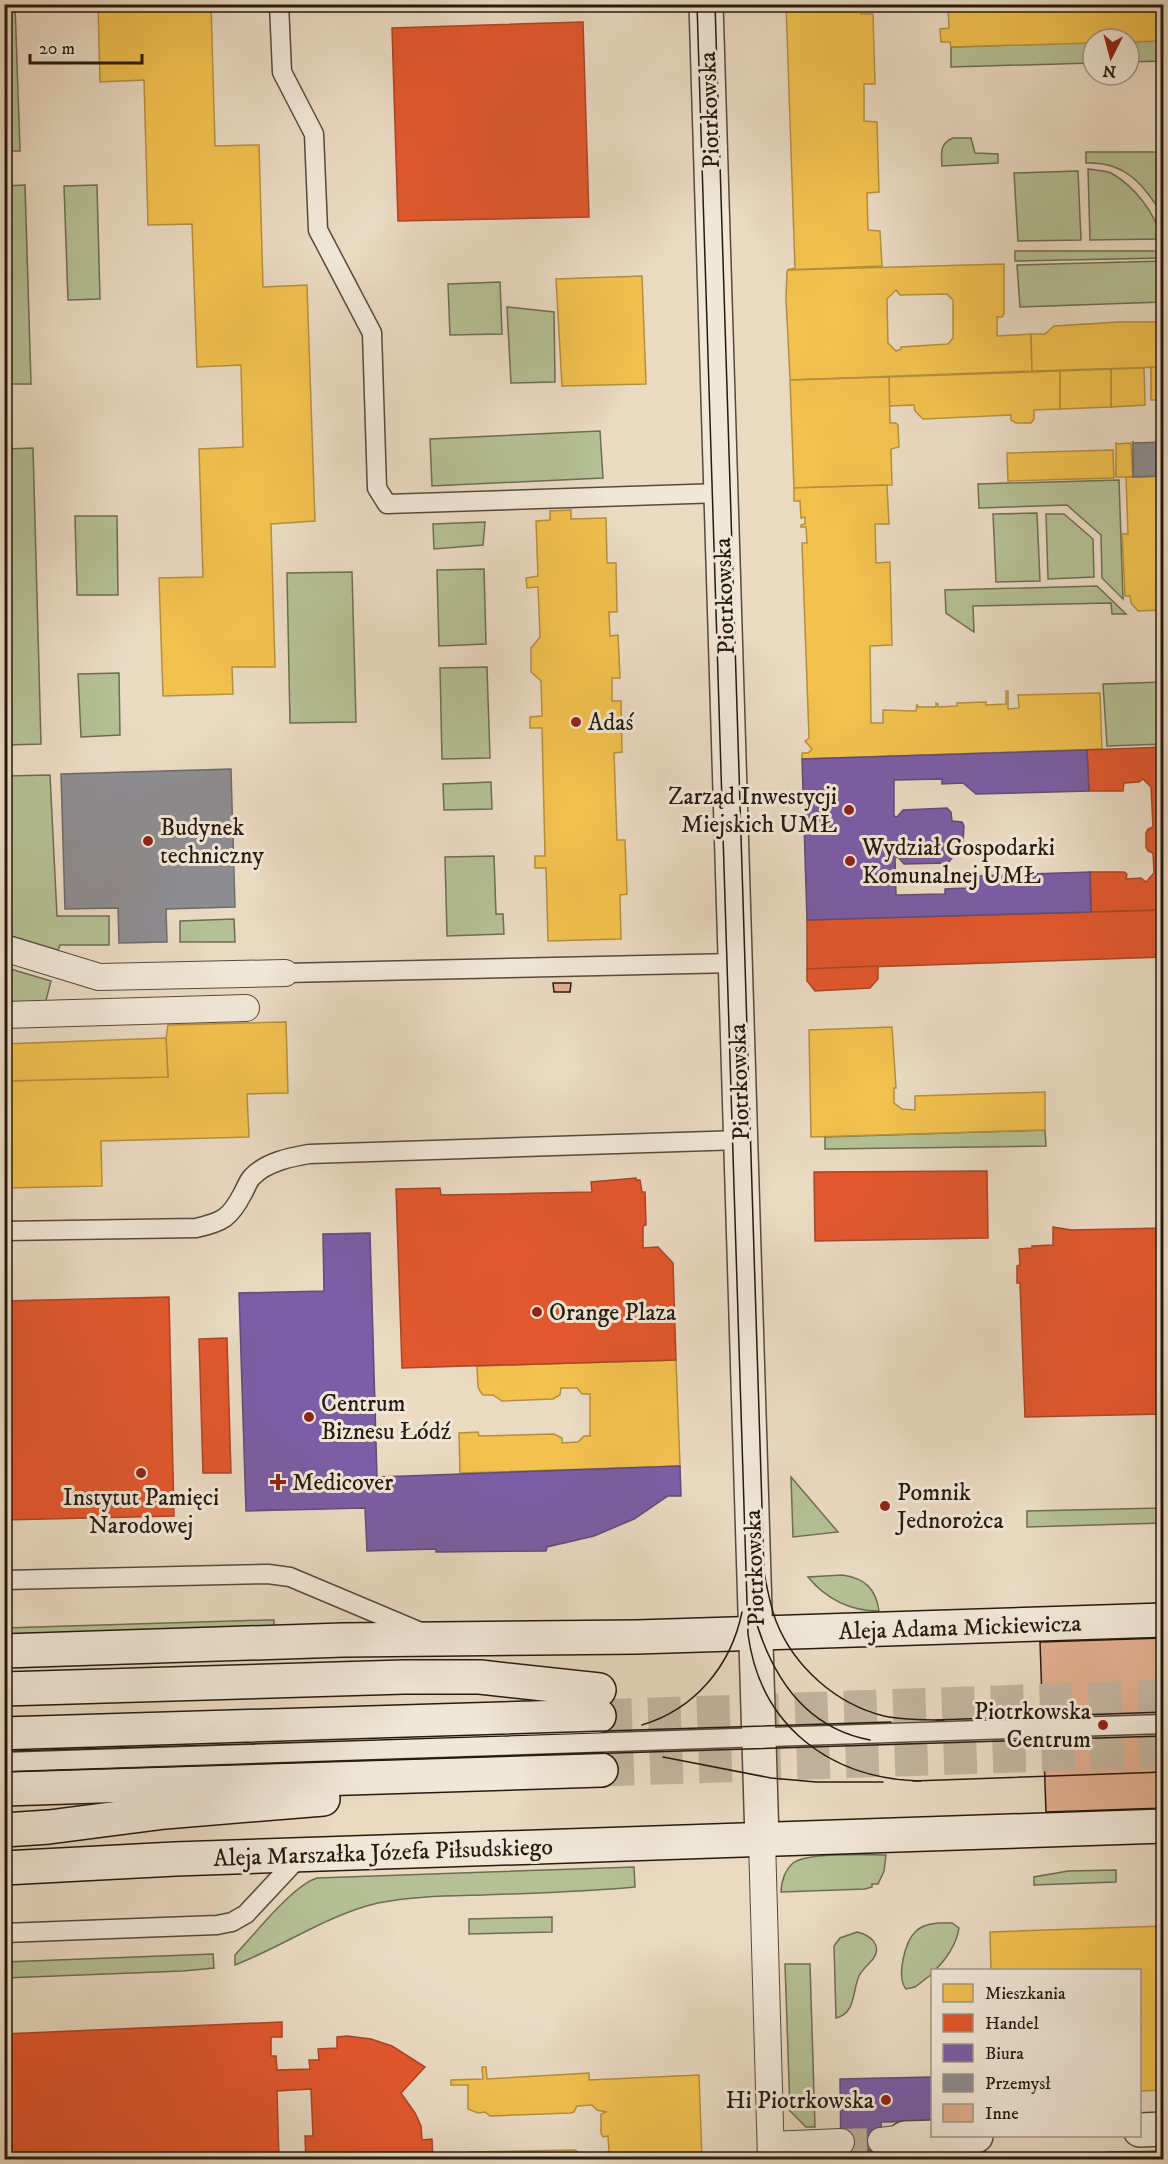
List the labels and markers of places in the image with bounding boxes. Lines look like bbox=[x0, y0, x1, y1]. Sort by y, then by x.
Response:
place label: Adaś bbox=[588, 708, 634, 738]
marker: Adaś bbox=[569, 715, 583, 729]
place label: Zarząd Inwestycji Miejskich UMŁ bbox=[668, 782, 837, 840]
marker: Zarząd Inwestycji Miejskich UMŁ bbox=[842, 803, 856, 817]
place label: Budynek techniczny bbox=[160, 813, 264, 871]
place label: Wydział Gospodarki Komunalnej UMŁ bbox=[861, 833, 1055, 891]
marker: Budynek techniczny bbox=[141, 834, 155, 848]
marker: Wydział Gospodarki Komunalnej UMŁ bbox=[843, 854, 857, 868]
place label: Orange Plaza bbox=[549, 1298, 677, 1328]
marker: Orange Plaza bbox=[530, 1305, 544, 1319]
place label: Centrum Biznesu Łódź bbox=[321, 1389, 452, 1447]
marker: Centrum Biznesu Łódź bbox=[302, 1410, 316, 1424]
marker: Instytut Pamięci Narodowej bbox=[134, 1466, 148, 1480]
place label: Medicover bbox=[292, 1468, 393, 1498]
marker: Medicover bbox=[269, 1473, 287, 1491]
place label: Pomnik Jednorożca bbox=[895, 1478, 1004, 1536]
place label: Instytut Pamięci Narodowej bbox=[63, 1483, 219, 1541]
marker: Pomnik Jednorożca bbox=[878, 1499, 892, 1513]
place label: Piotrkowska Centrum bbox=[974, 1697, 1092, 1755]
marker: Piotrkowska Centrum bbox=[1096, 1718, 1110, 1732]
place label: Hi Piotrkowska bbox=[725, 2086, 875, 2116]
marker: Hi Piotrkowska bbox=[879, 2093, 893, 2107]

